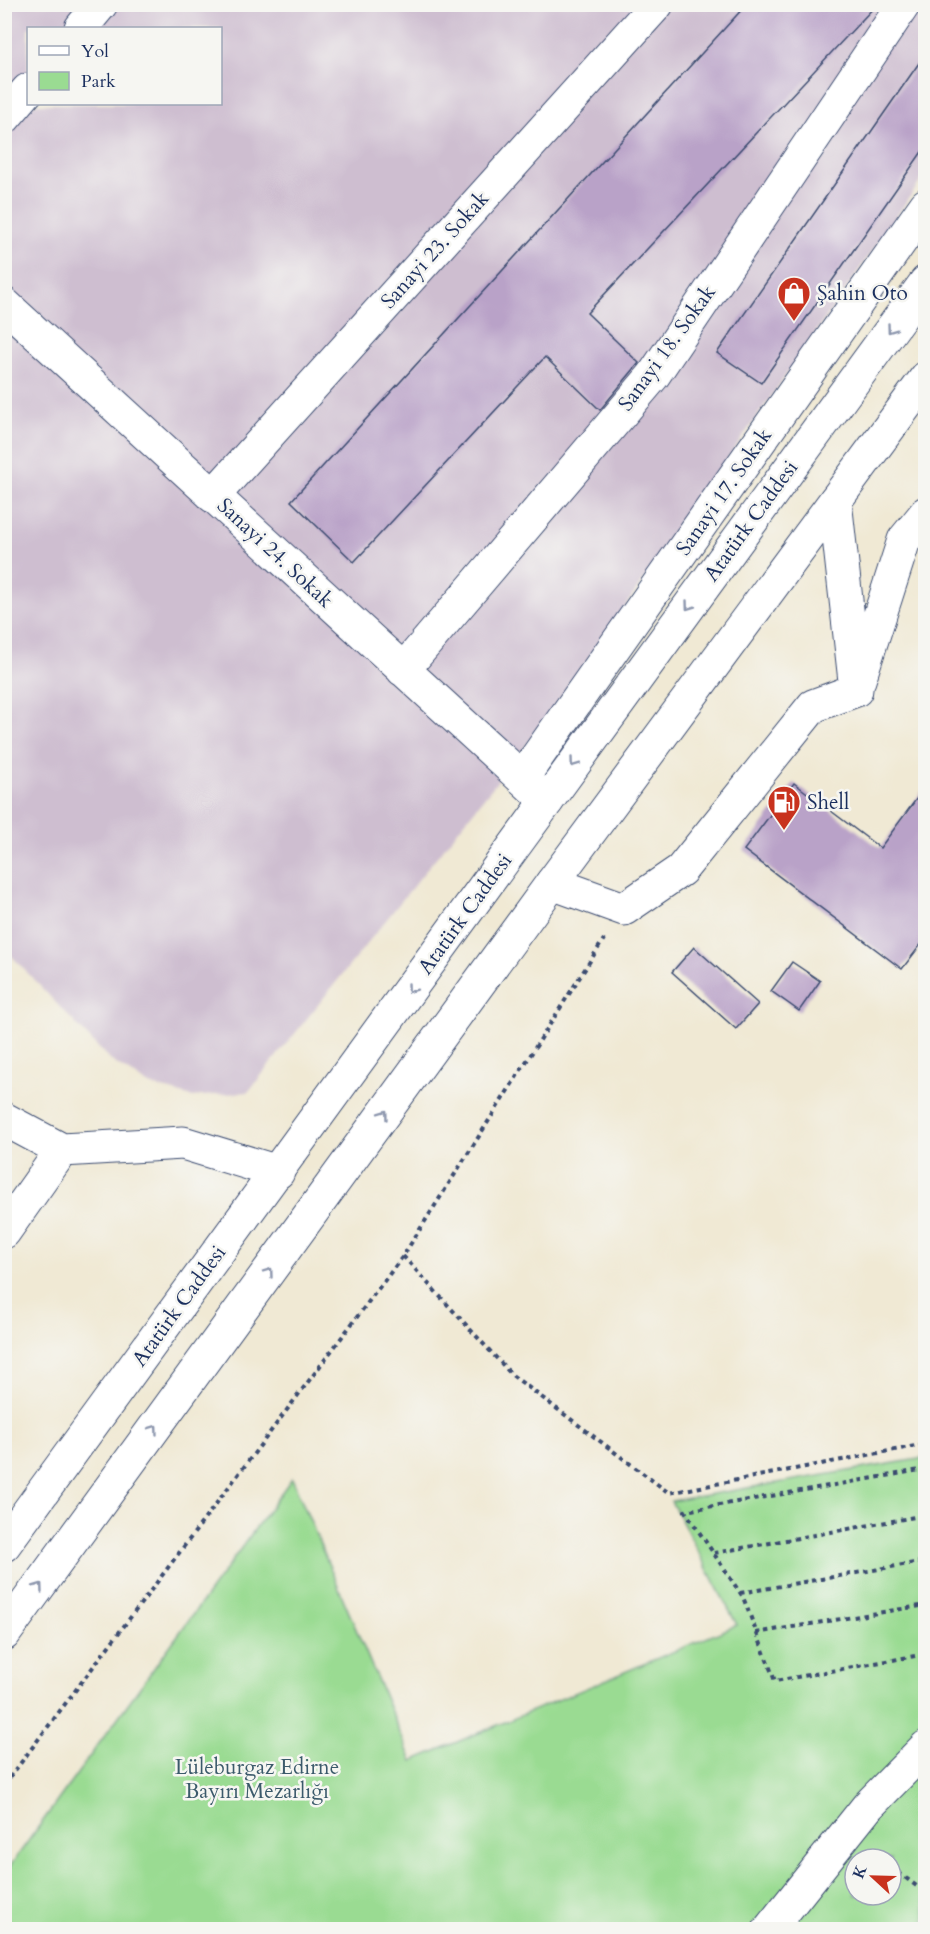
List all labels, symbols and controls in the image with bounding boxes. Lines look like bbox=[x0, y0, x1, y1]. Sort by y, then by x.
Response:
legend bbox=[27, 27, 222, 105]
text: Yol bbox=[81, 39, 109, 64]
text: Park bbox=[81, 69, 116, 94]
street label: Sanayi 23. Sokak bbox=[374, 184, 496, 315]
shop icon: Şahin Oto bbox=[776, 275, 812, 322]
street label: Sanayi 18. Sokak bbox=[611, 279, 723, 417]
place label: Şahin Oto bbox=[817, 279, 908, 308]
one-way arrow bbox=[887, 323, 898, 334]
street label: Sanayi 17. Sokak bbox=[669, 422, 779, 561]
street label: Atatürk Caddesi bbox=[697, 454, 805, 587]
street label: Sanayi 24. Sokak bbox=[211, 492, 340, 615]
one-way arrow bbox=[686, 599, 697, 610]
one-way arrow bbox=[571, 757, 582, 768]
fuel station icon: Shell bbox=[766, 784, 802, 831]
place label: Shell bbox=[807, 788, 849, 817]
street label: Atatürk Caddesi bbox=[411, 847, 519, 980]
one-way arrow bbox=[407, 983, 418, 994]
one-way arrow bbox=[376, 1110, 387, 1121]
street label: Atatürk Caddesi bbox=[125, 1239, 233, 1372]
one-way arrow bbox=[261, 1267, 272, 1278]
one-way arrow bbox=[147, 1425, 158, 1436]
one-way arrow bbox=[32, 1582, 43, 1593]
park label: Lüleburgaz Edirne Bayırı Mezarlığı bbox=[175, 1753, 339, 1806]
north arrow bbox=[843, 1847, 903, 1907]
text: K bbox=[847, 1862, 873, 1882]

